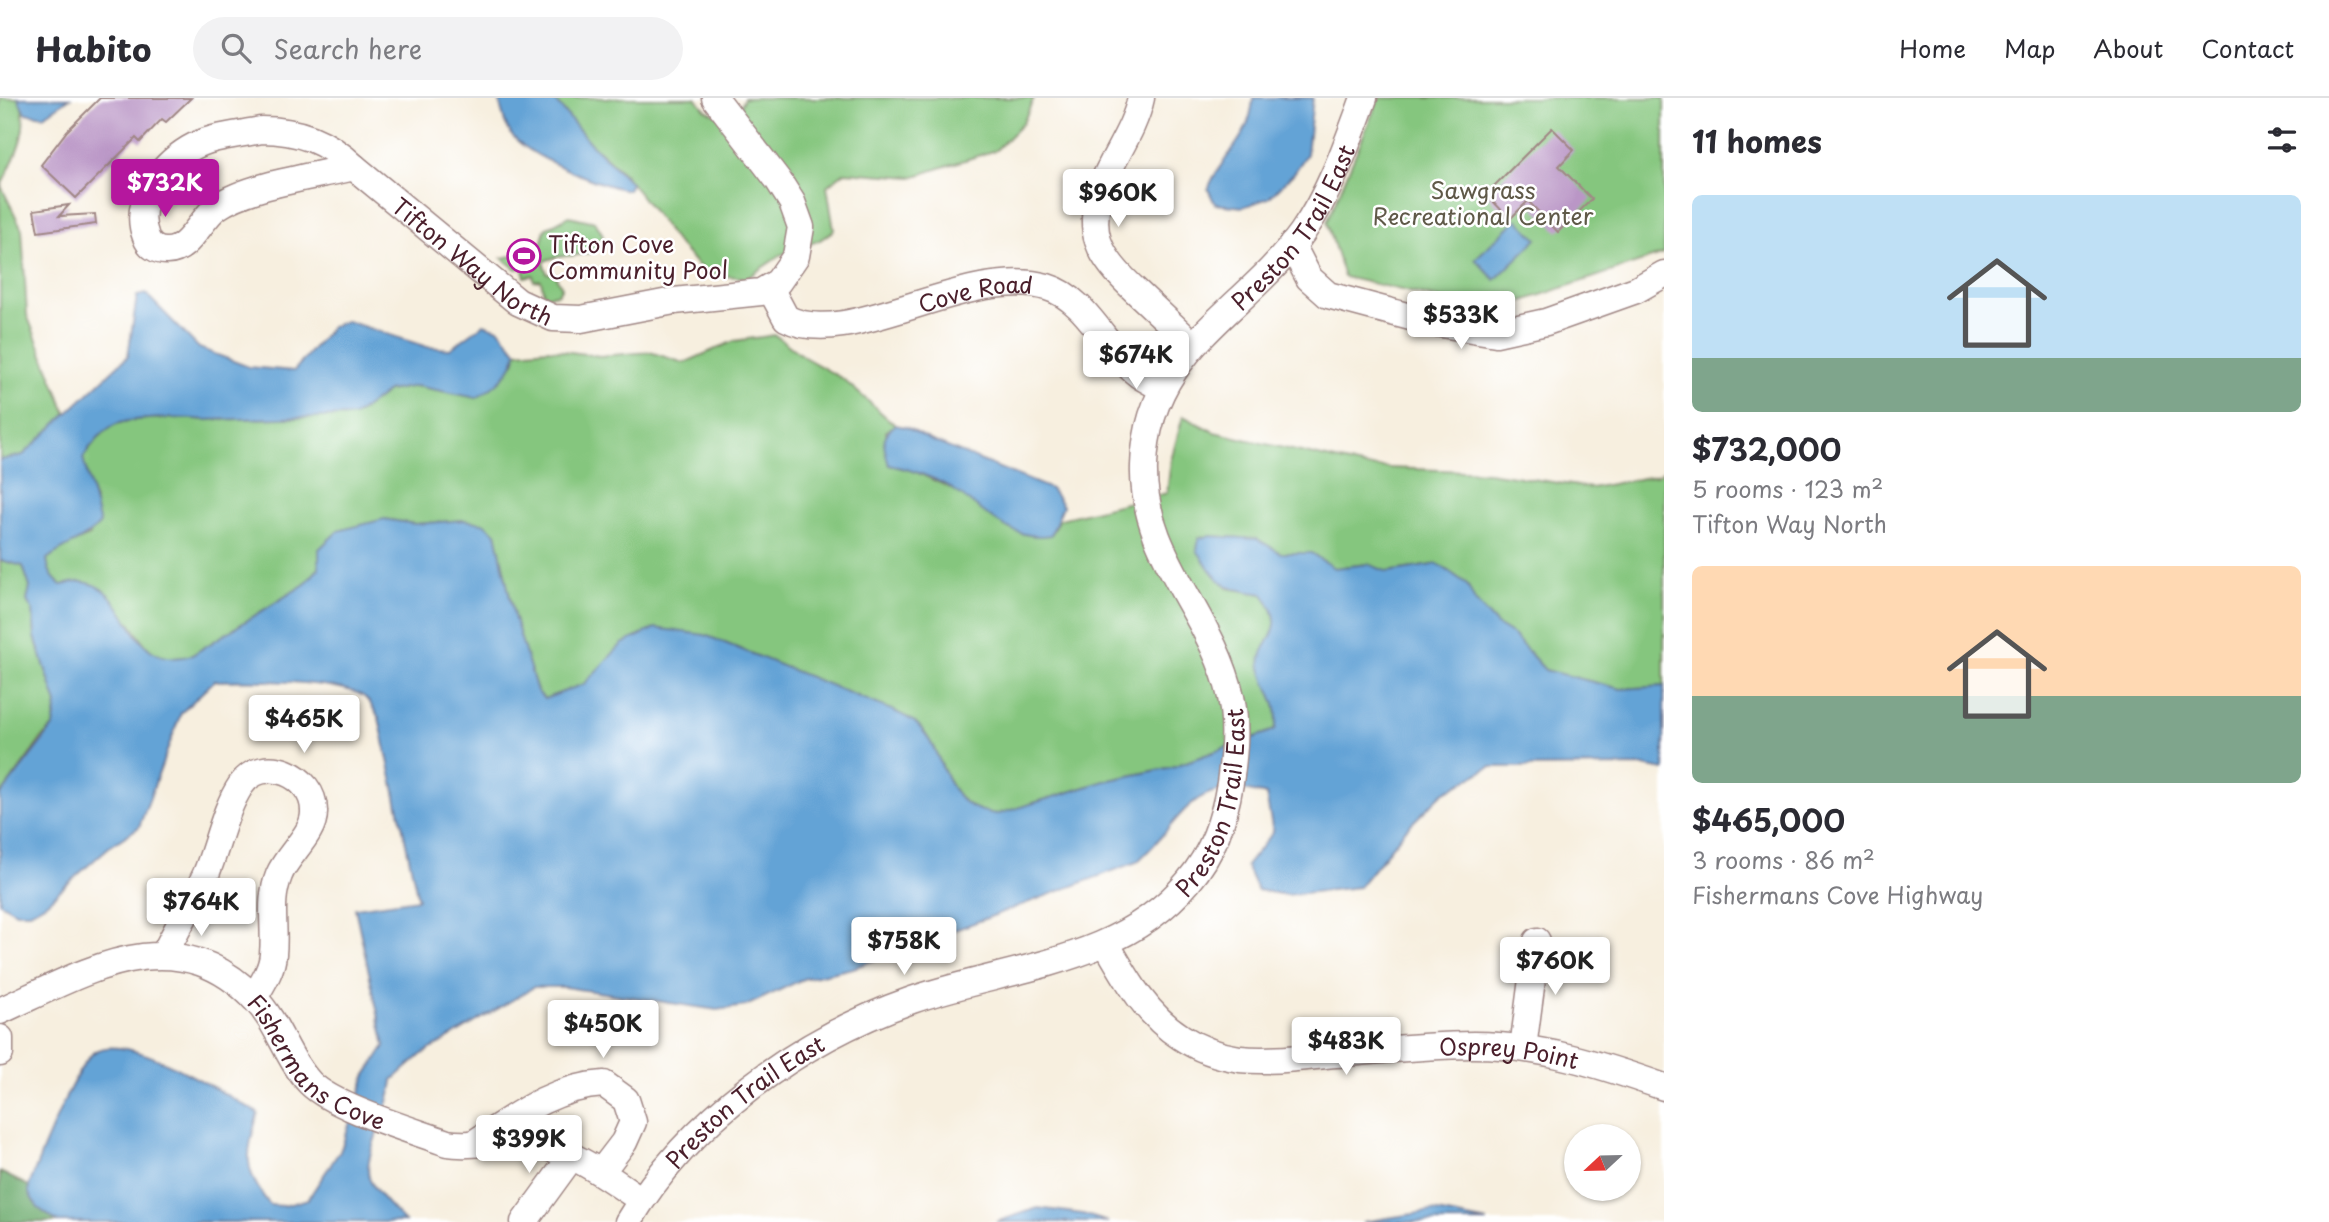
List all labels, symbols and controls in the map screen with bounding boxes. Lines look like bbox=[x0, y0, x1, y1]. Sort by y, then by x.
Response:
search box bbox=[193, 17, 683, 80]
text: Habito bbox=[35, 23, 151, 73]
icon: search bbox=[217, 29, 255, 67]
text: Search here bbox=[273, 29, 422, 68]
text: Home bbox=[1899, 30, 1966, 66]
text: Map bbox=[2004, 30, 2055, 66]
text: About bbox=[2093, 30, 2163, 66]
text: Contact bbox=[2201, 30, 2294, 66]
text: 11 homes bbox=[1692, 118, 1822, 163]
icon: filters bbox=[2263, 121, 2301, 159]
street label: Preston Trail East bbox=[1222, 139, 1363, 318]
pin: $732K bbox=[116, 159, 214, 219]
text: $732K bbox=[127, 164, 203, 199]
pin: $960K bbox=[1069, 170, 1167, 229]
park label: Sawgrass Recreational Center bbox=[1373, 172, 1594, 233]
text: $960K bbox=[1079, 174, 1157, 209]
street label: Tifton Way North bbox=[385, 188, 559, 333]
place label: Tifton Cove Community Pool bbox=[548, 226, 728, 287]
sports icon: Tifton Cove Community Pool bbox=[505, 237, 543, 275]
icon: home bbox=[1934, 240, 2060, 366]
street label: Cove Road bbox=[913, 265, 1034, 321]
pin: $533K bbox=[1412, 292, 1510, 351]
text: $533K bbox=[1423, 296, 1499, 331]
pin: $674K bbox=[1087, 331, 1185, 391]
text: $674K bbox=[1099, 336, 1173, 371]
text: $732,000 bbox=[1692, 426, 1841, 471]
text: 5 rooms · 123 m² bbox=[1692, 471, 1883, 506]
text: Tifton Way North bbox=[1692, 506, 1887, 541]
icon: home bbox=[1934, 611, 2060, 737]
pin: $465K bbox=[255, 696, 353, 755]
text: $465K bbox=[265, 700, 343, 735]
street label: Preston Trail East bbox=[1166, 707, 1252, 904]
text: $465,000 bbox=[1692, 797, 1845, 842]
text: 3 rooms · 86 m² bbox=[1692, 842, 1875, 877]
text: Fishermans Cove Highway bbox=[1692, 877, 1983, 912]
pin: $764K bbox=[152, 878, 250, 938]
text: $764K bbox=[163, 883, 239, 918]
pin: $758K bbox=[855, 918, 953, 977]
text: $758K bbox=[867, 922, 941, 957]
pin: $760K bbox=[1506, 937, 1604, 997]
text: $760K bbox=[1516, 942, 1594, 977]
street label: Fishermans Cove bbox=[240, 985, 391, 1138]
pin: $450K bbox=[554, 1000, 652, 1060]
text: $450K bbox=[564, 1005, 642, 1040]
pin: $483K bbox=[1297, 1018, 1395, 1077]
text: $483K bbox=[1308, 1022, 1384, 1057]
street label: Preston Trail East bbox=[656, 1025, 830, 1175]
street label: Osprey Point bbox=[1438, 1027, 1583, 1077]
pin: $399K bbox=[480, 1116, 578, 1175]
text: $399K bbox=[492, 1120, 566, 1155]
north arrow bbox=[1564, 1124, 1642, 1200]
map controls bbox=[1564, 1124, 1641, 1201]

